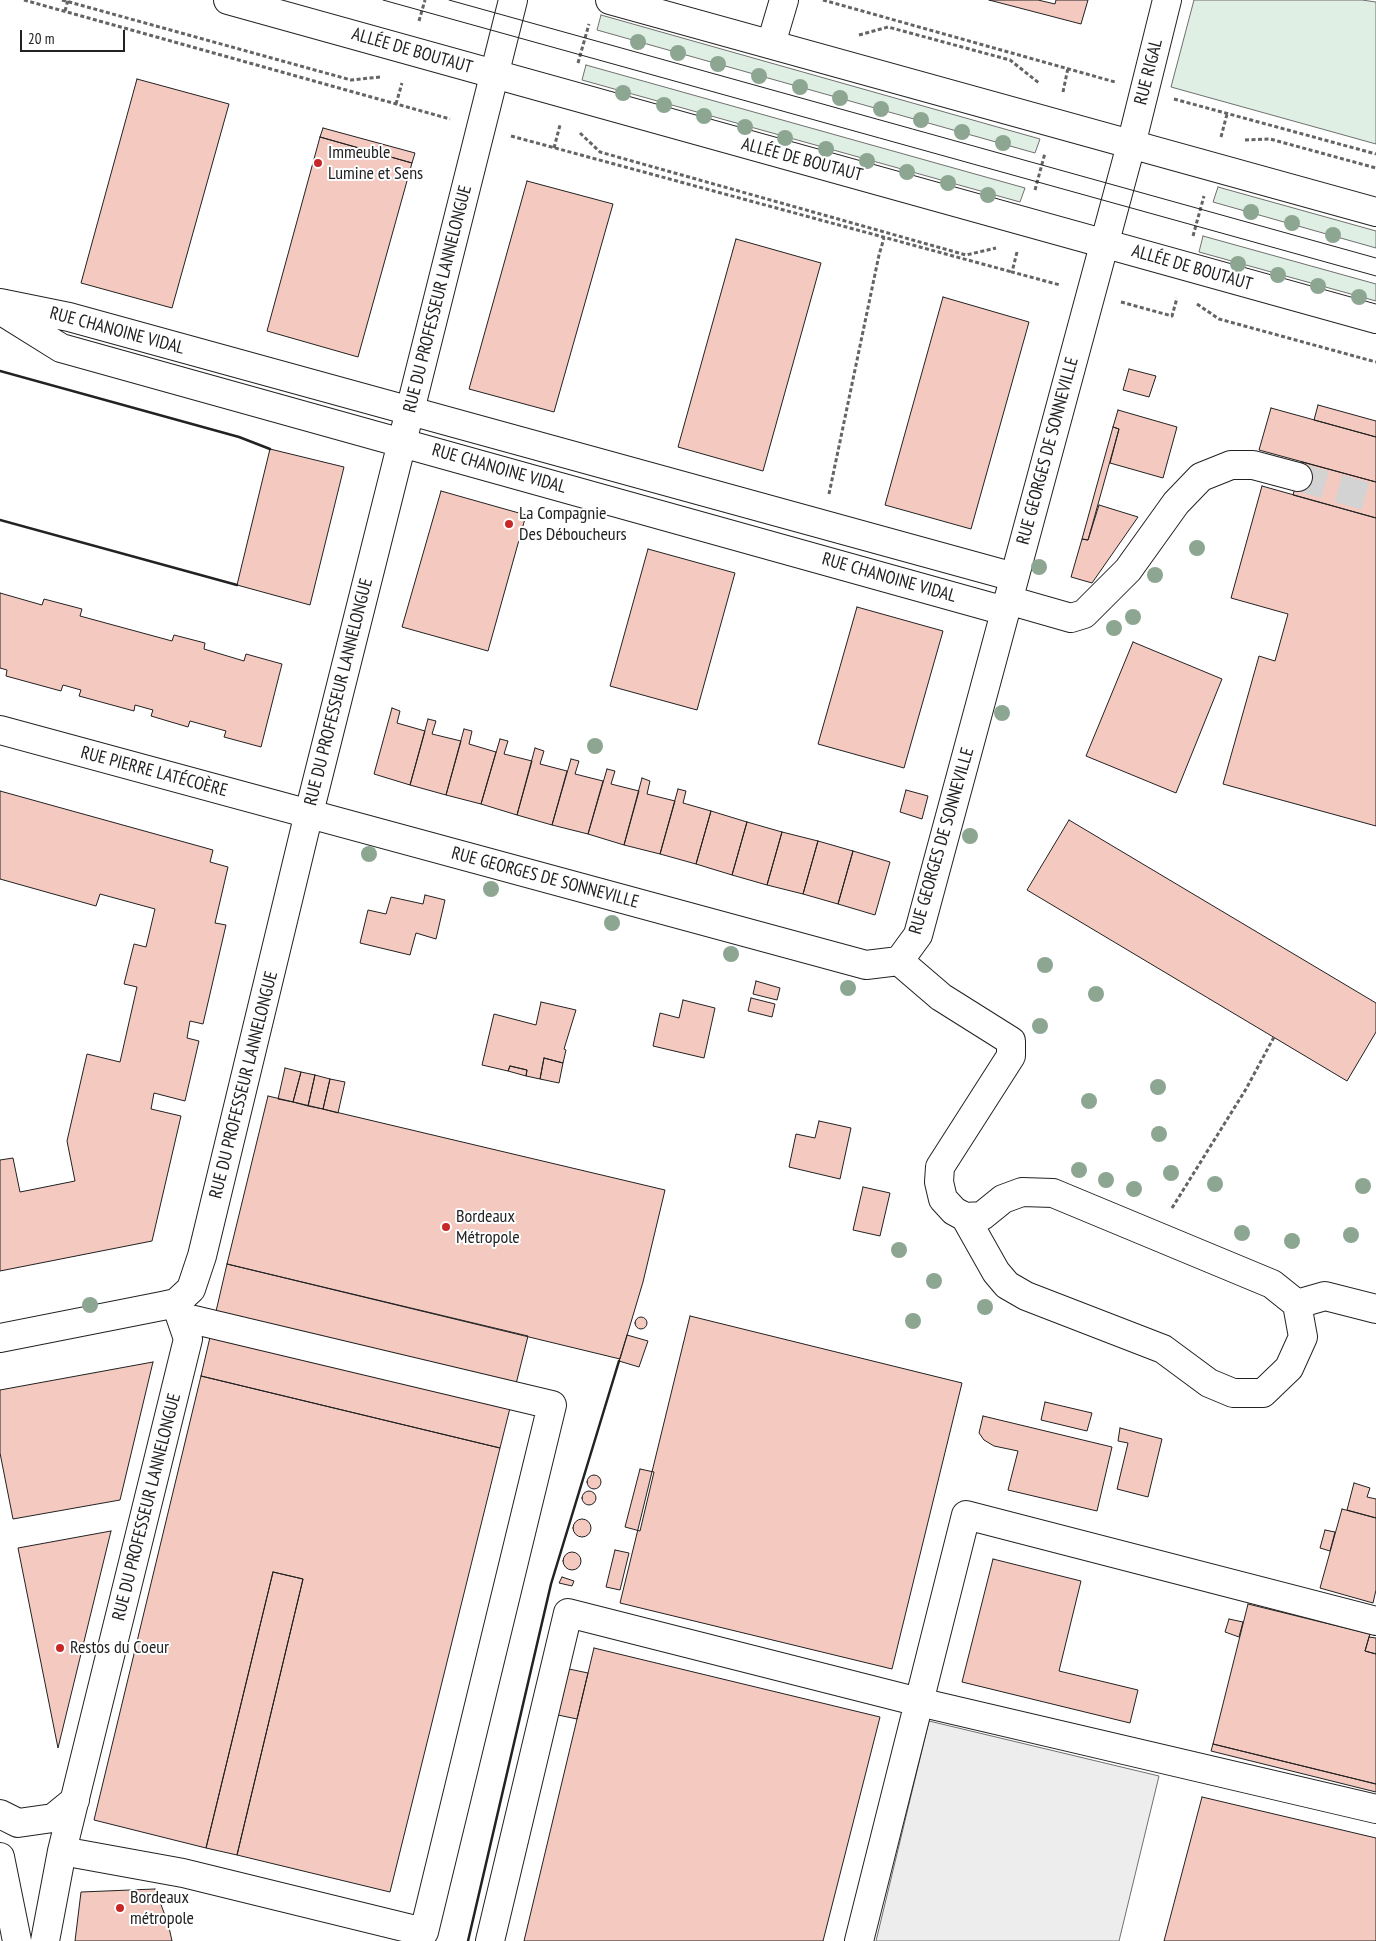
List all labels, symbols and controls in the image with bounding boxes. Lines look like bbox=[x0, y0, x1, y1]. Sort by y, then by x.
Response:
scale bar bbox=[22, 20, 128, 52]
street label: ALLÉE DE BOUTAUT bbox=[349, 23, 475, 79]
text: 20 m bbox=[28, 29, 54, 48]
street label: RUE RIGAL bbox=[1130, 37, 1168, 107]
street label: ALLÉE DE BOUTAUT bbox=[739, 133, 865, 187]
place label: Immeuble Lumine et Sens bbox=[328, 142, 423, 184]
marker: Immeuble Lumine et Sens bbox=[312, 157, 324, 169]
street label: RUE DU PROFESSEUR LANNELONGUE bbox=[399, 183, 477, 415]
street label: ALLÉE DE BOUTAUT bbox=[1129, 240, 1255, 296]
street label: RUE CHANOINE VIDAL bbox=[47, 303, 187, 359]
street label: RUE GEORGES DE SONNEVILLE bbox=[1013, 355, 1083, 547]
street label: RUE CHANOINE VIDAL bbox=[429, 440, 569, 498]
place label: La Compagnie Des Déboucheurs bbox=[519, 503, 627, 546]
marker: La Compagnie Des Déboucheurs bbox=[503, 518, 515, 530]
street label: RUE CHANOINE VIDAL bbox=[819, 549, 959, 607]
street label: RUE DU PROFESSEUR LANNELONGUE bbox=[300, 576, 378, 808]
street label: RUE PIERRE LATÉCOÈRE bbox=[78, 742, 230, 802]
street label: RUE GEORGES DE SONNEVILLE bbox=[905, 745, 979, 937]
street label: RUE GEORGES DE SONNEVILLE bbox=[449, 843, 641, 913]
street label: RUE DU PROFESSEUR LANNELONGUE bbox=[205, 969, 283, 1201]
place label: Bordeaux Métropole bbox=[456, 1206, 520, 1248]
marker: Bordeaux Métropole bbox=[440, 1221, 452, 1233]
street label: RUE DU PROFESSEUR LANNELONGUE bbox=[108, 1391, 186, 1623]
place label: Restos du Coeur bbox=[70, 1637, 169, 1659]
marker: Restos du Coeur bbox=[54, 1642, 66, 1654]
place label: Bordeaux métropole bbox=[130, 1887, 194, 1930]
marker: Bordeaux métropole bbox=[114, 1902, 126, 1914]

